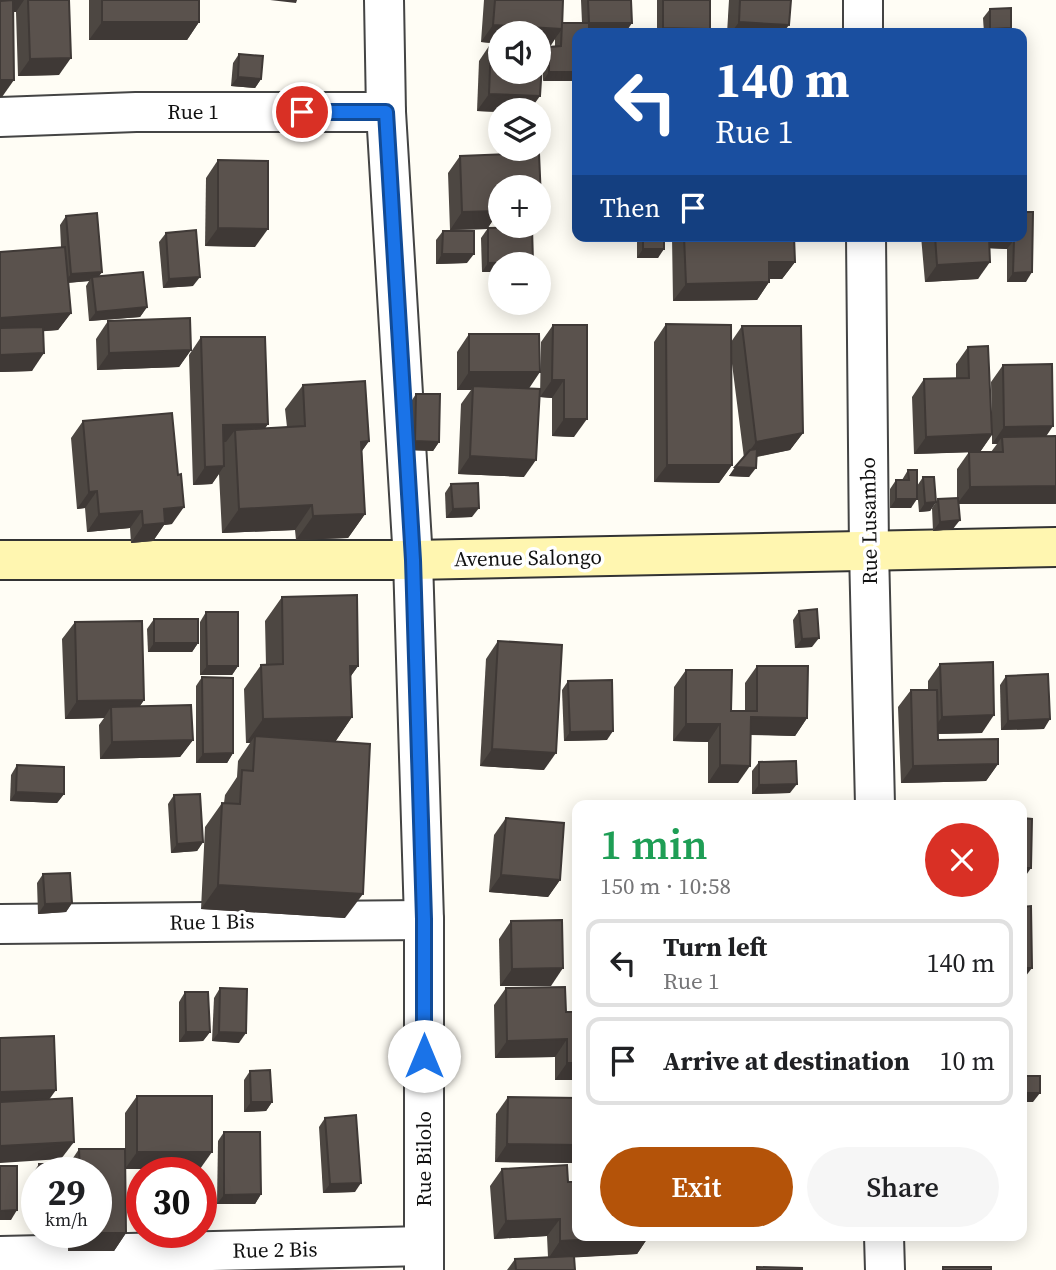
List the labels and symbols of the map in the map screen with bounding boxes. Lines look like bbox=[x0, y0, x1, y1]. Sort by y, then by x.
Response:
pin bbox=[272, 82, 332, 142]
street label: Rue 1 bbox=[167, 97, 219, 126]
street label: Rue Lusambo bbox=[853, 457, 884, 585]
street label: Avenue Salongo bbox=[454, 542, 602, 573]
street label: Rue 1 Bis bbox=[169, 906, 255, 937]
position arrow bbox=[387, 1019, 461, 1093]
street label: Rue Bilolo bbox=[409, 1111, 438, 1207]
speed limit sign: 30 bbox=[126, 1157, 217, 1248]
street label: Rue 2 Bis bbox=[232, 1234, 318, 1265]

